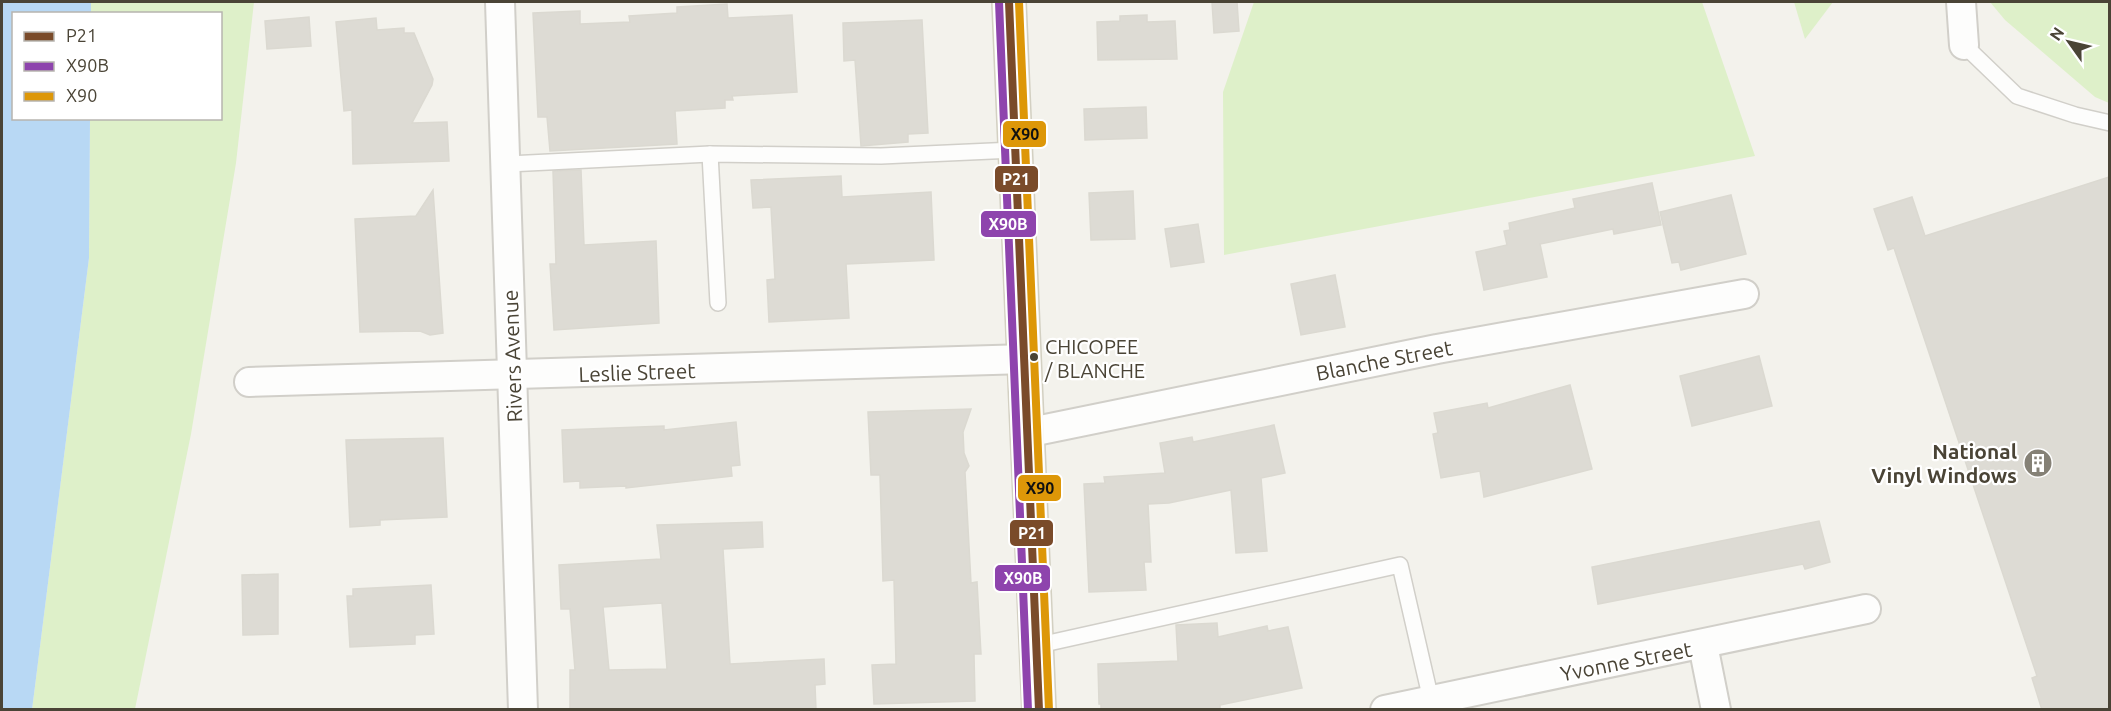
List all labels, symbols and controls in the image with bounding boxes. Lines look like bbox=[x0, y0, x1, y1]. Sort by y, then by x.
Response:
legend bbox=[12, 12, 222, 120]
north arrow bbox=[2039, 12, 2099, 72]
text: N bbox=[2046, 24, 2067, 44]
text: P21 bbox=[66, 25, 97, 45]
text: X90B bbox=[66, 55, 109, 75]
text: X90 bbox=[66, 85, 97, 105]
line badge: X90 bbox=[1002, 120, 1047, 148]
text: X90 bbox=[1011, 125, 1039, 143]
line badge: P21 bbox=[994, 165, 1039, 193]
text: P21 bbox=[1002, 170, 1030, 188]
line badge: X90B bbox=[980, 210, 1037, 238]
text: X90B bbox=[988, 215, 1028, 233]
street label: Rivers Avenue bbox=[498, 289, 526, 423]
place label: CHICOPEE / BLANCHE bbox=[1044, 335, 1145, 382]
street label: Blanche Street bbox=[1314, 335, 1454, 385]
marker: CHICOPEE / BLANCHE bbox=[1028, 351, 1040, 363]
street label: Leslie Street bbox=[578, 358, 696, 386]
place label: National Vinyl Windows bbox=[1871, 439, 2017, 487]
building icon: National Vinyl Windows bbox=[2022, 447, 2054, 479]
line badge: X90 bbox=[1017, 474, 1062, 502]
text: X90 bbox=[1026, 479, 1054, 497]
line badge: P21 bbox=[1009, 519, 1054, 547]
text: P21 bbox=[1018, 524, 1046, 542]
line badge: X90B bbox=[994, 564, 1051, 592]
text: X90B bbox=[1003, 569, 1043, 587]
street label: Yvonne Street bbox=[1558, 636, 1694, 686]

